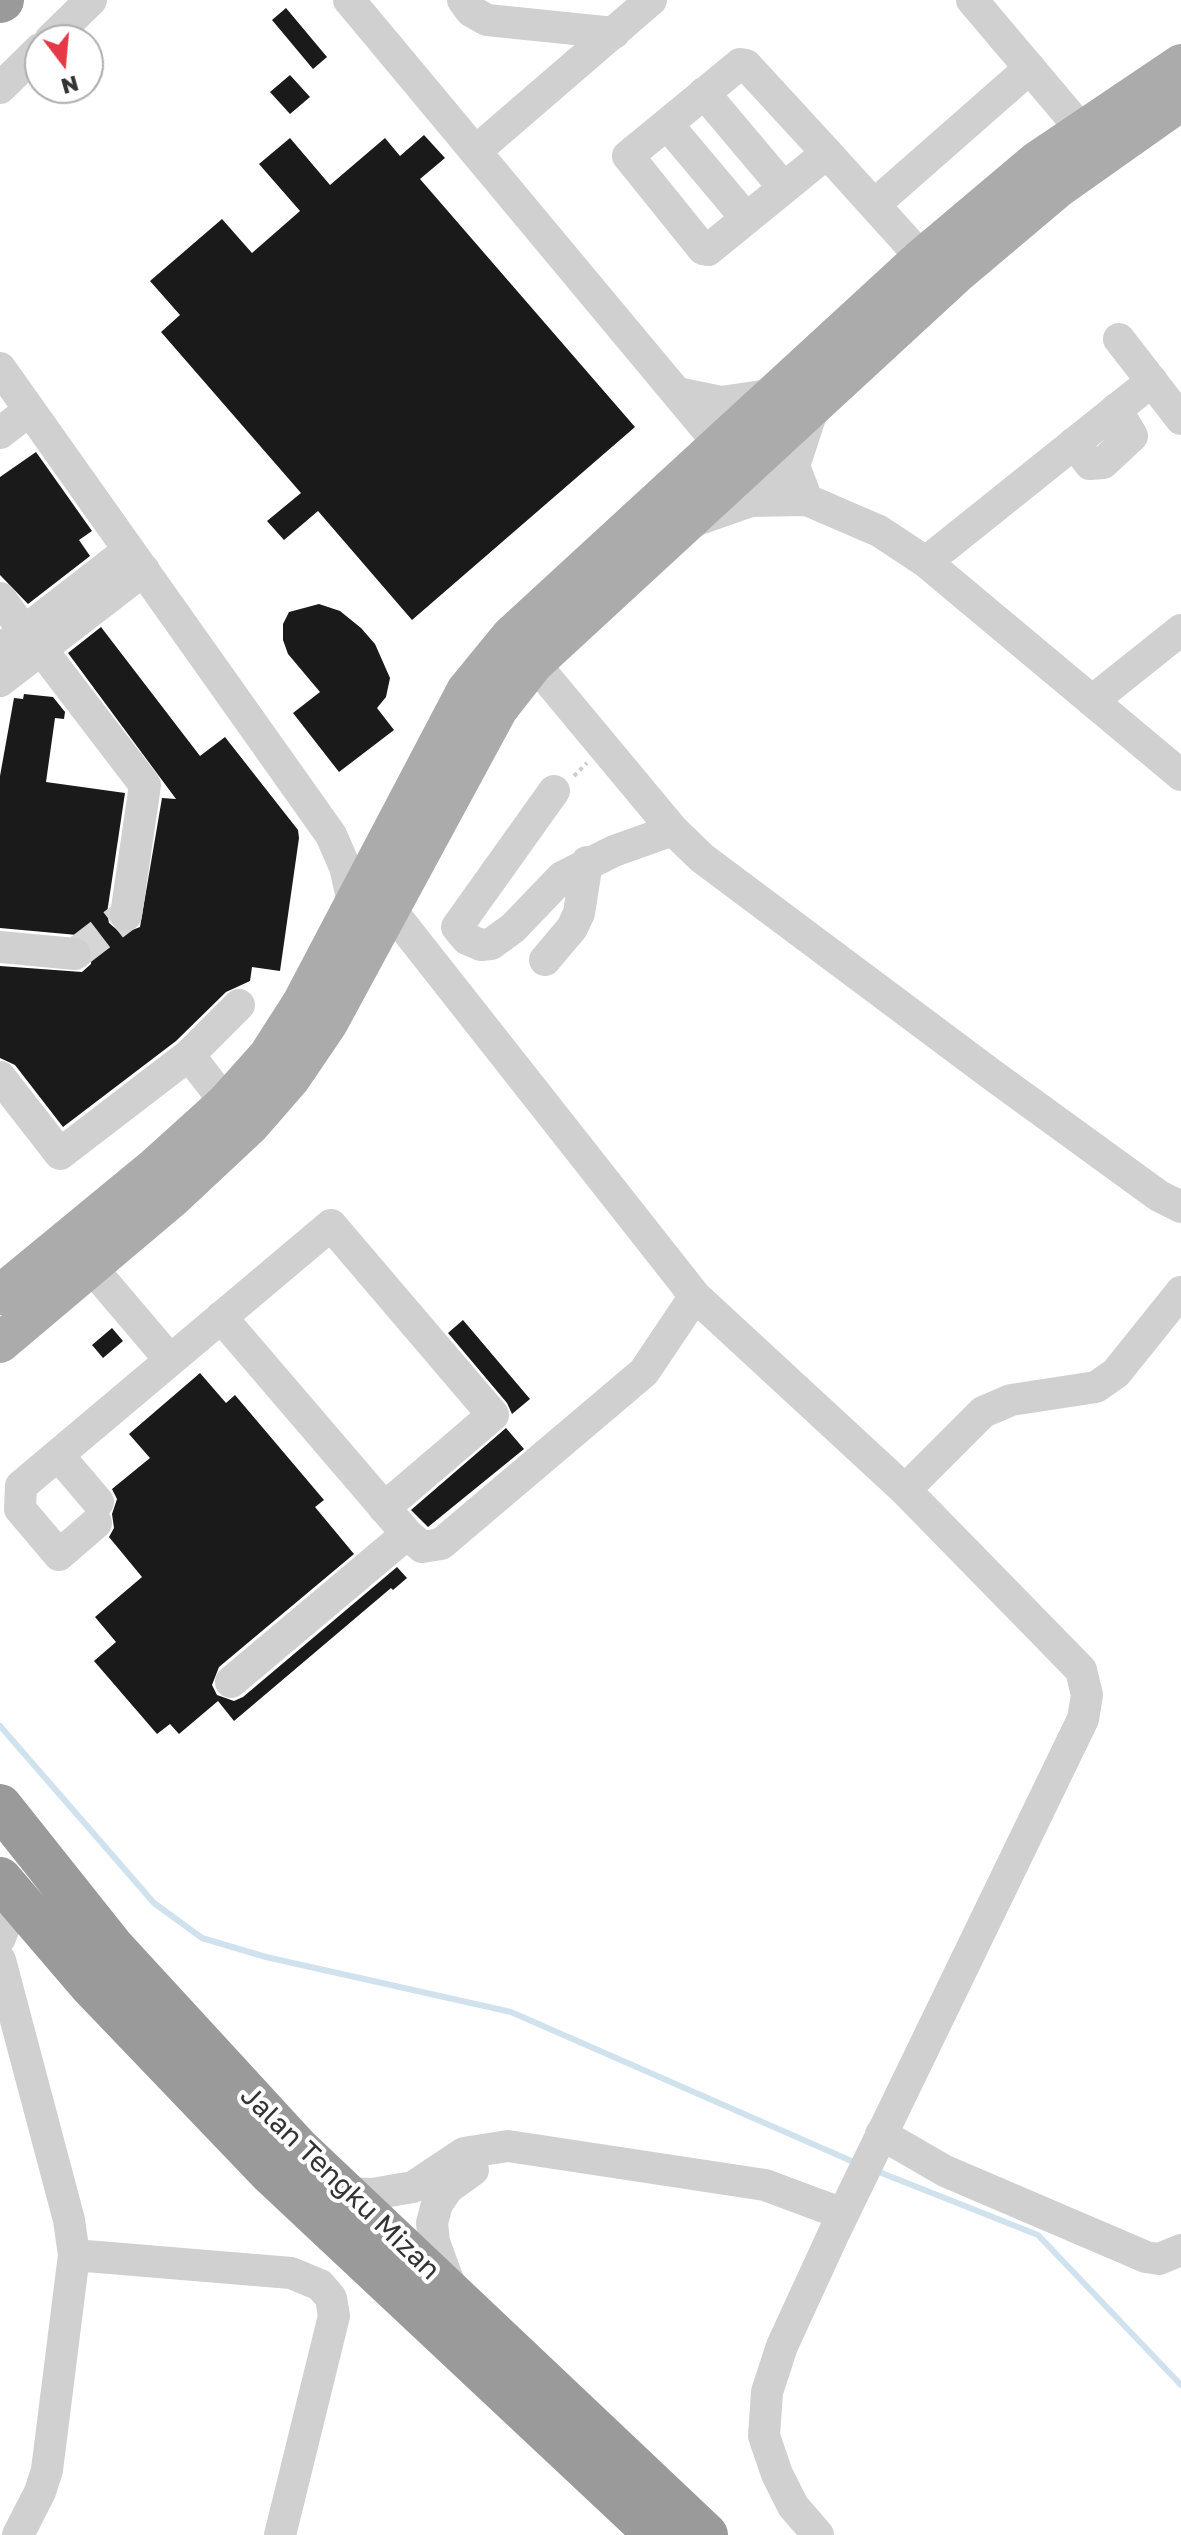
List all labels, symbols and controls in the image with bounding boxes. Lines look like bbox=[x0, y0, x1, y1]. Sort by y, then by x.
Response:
north arrow bbox=[24, 24, 104, 104]
text: N bbox=[58, 70, 82, 101]
street label: Jalan Tengku Mizan bbox=[233, 2079, 447, 2287]

